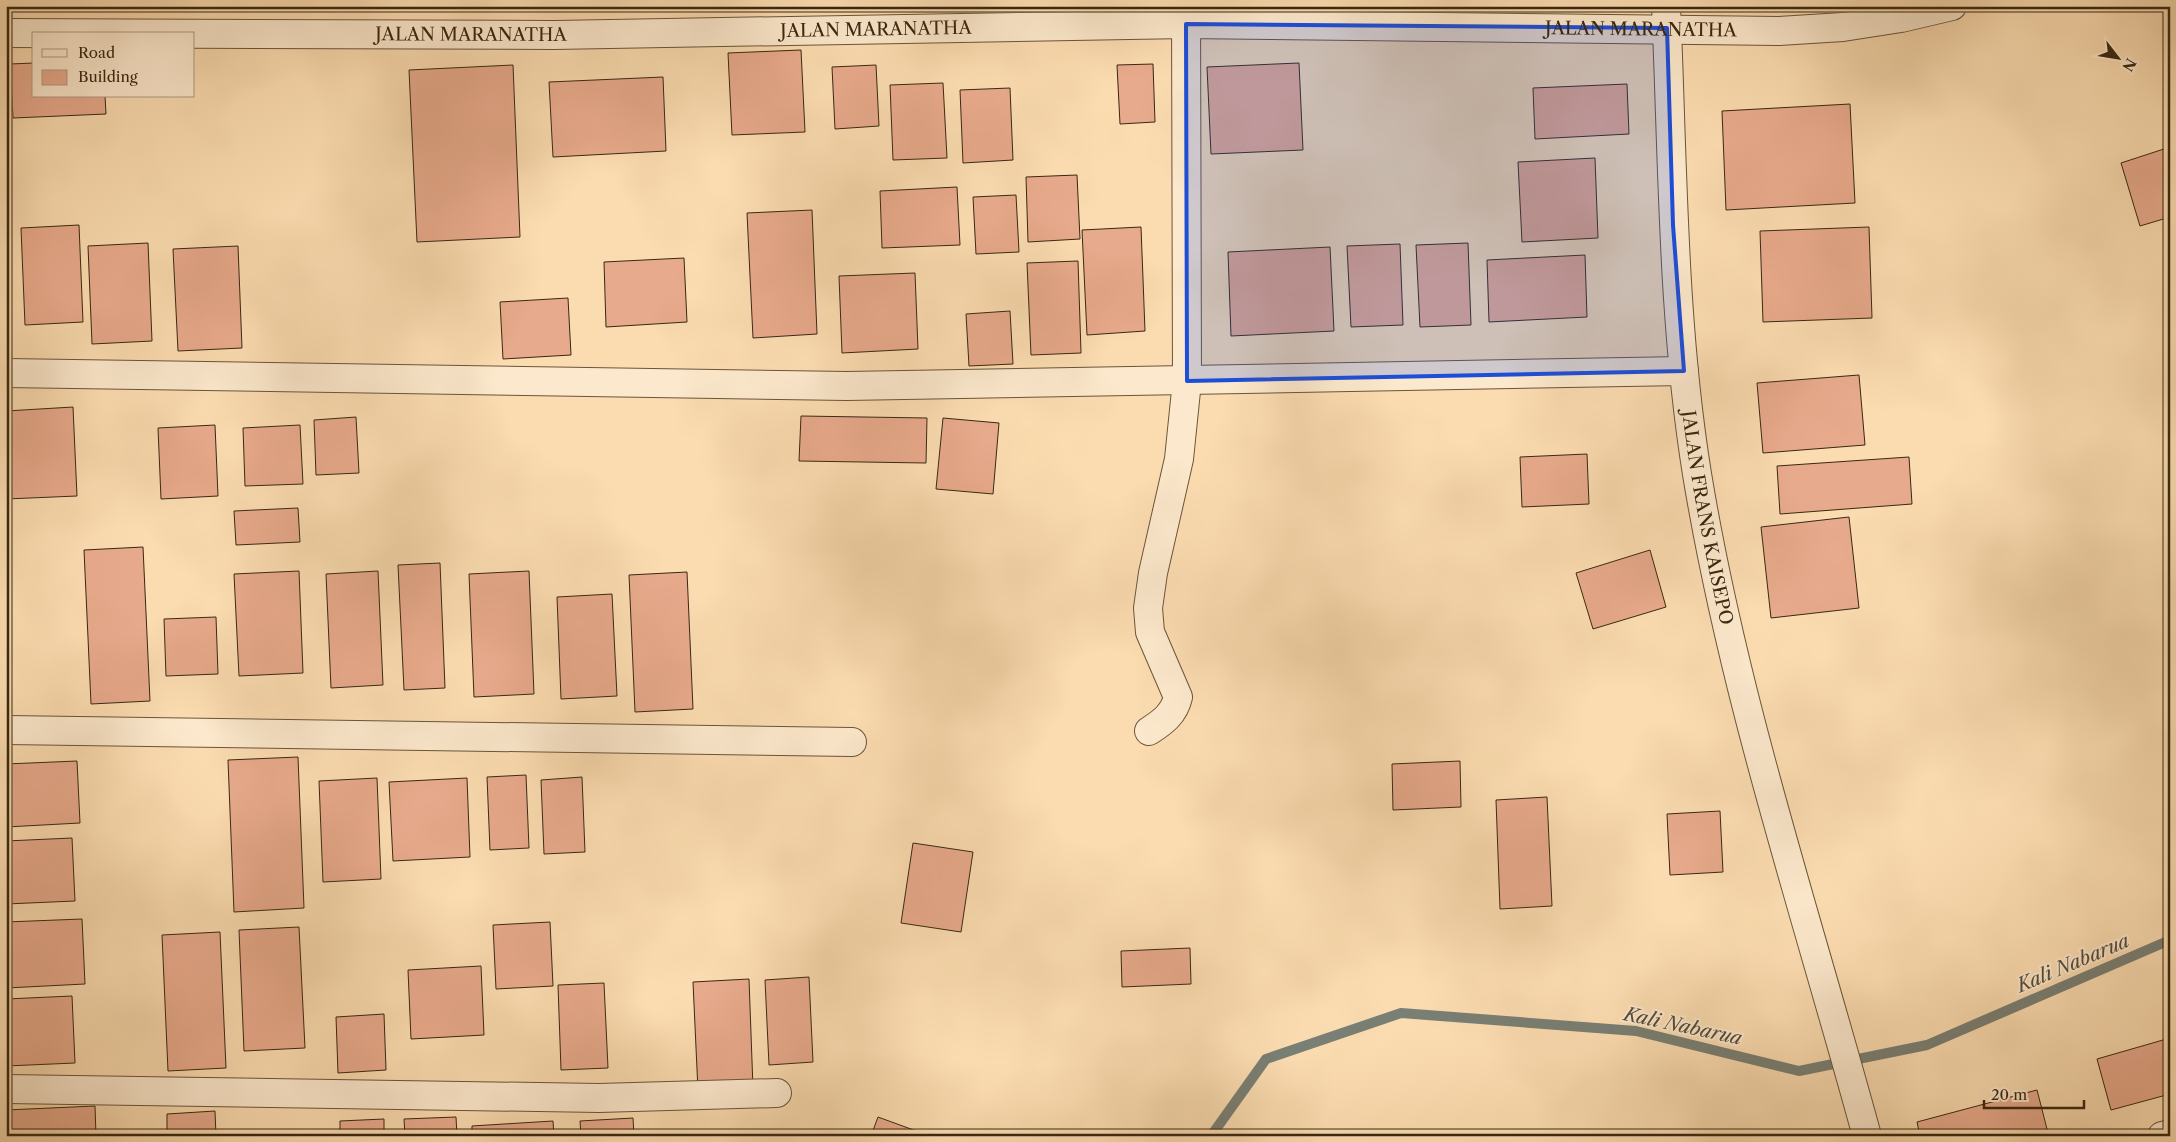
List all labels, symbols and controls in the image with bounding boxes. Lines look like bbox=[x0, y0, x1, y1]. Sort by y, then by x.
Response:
street label: JALAN MARANATHA bbox=[777, 17, 973, 42]
street label: JALAN MARANATHA bbox=[1542, 17, 1737, 42]
street label: JALAN MARANATHA bbox=[372, 23, 568, 46]
legend bbox=[32, 32, 195, 98]
north arrow bbox=[2094, 32, 2144, 82]
text: Road bbox=[78, 43, 115, 62]
text: N bbox=[2118, 55, 2140, 75]
text: Building bbox=[78, 67, 138, 86]
street label: JALAN FRANS KAISEPO bbox=[1677, 406, 1738, 627]
water label: Kali Nabarua bbox=[2011, 929, 2133, 998]
water label: Kali Nabarua bbox=[1620, 1002, 1745, 1050]
scale bar bbox=[1984, 1077, 2084, 1109]
text: 20 m bbox=[1991, 1085, 2027, 1104]

